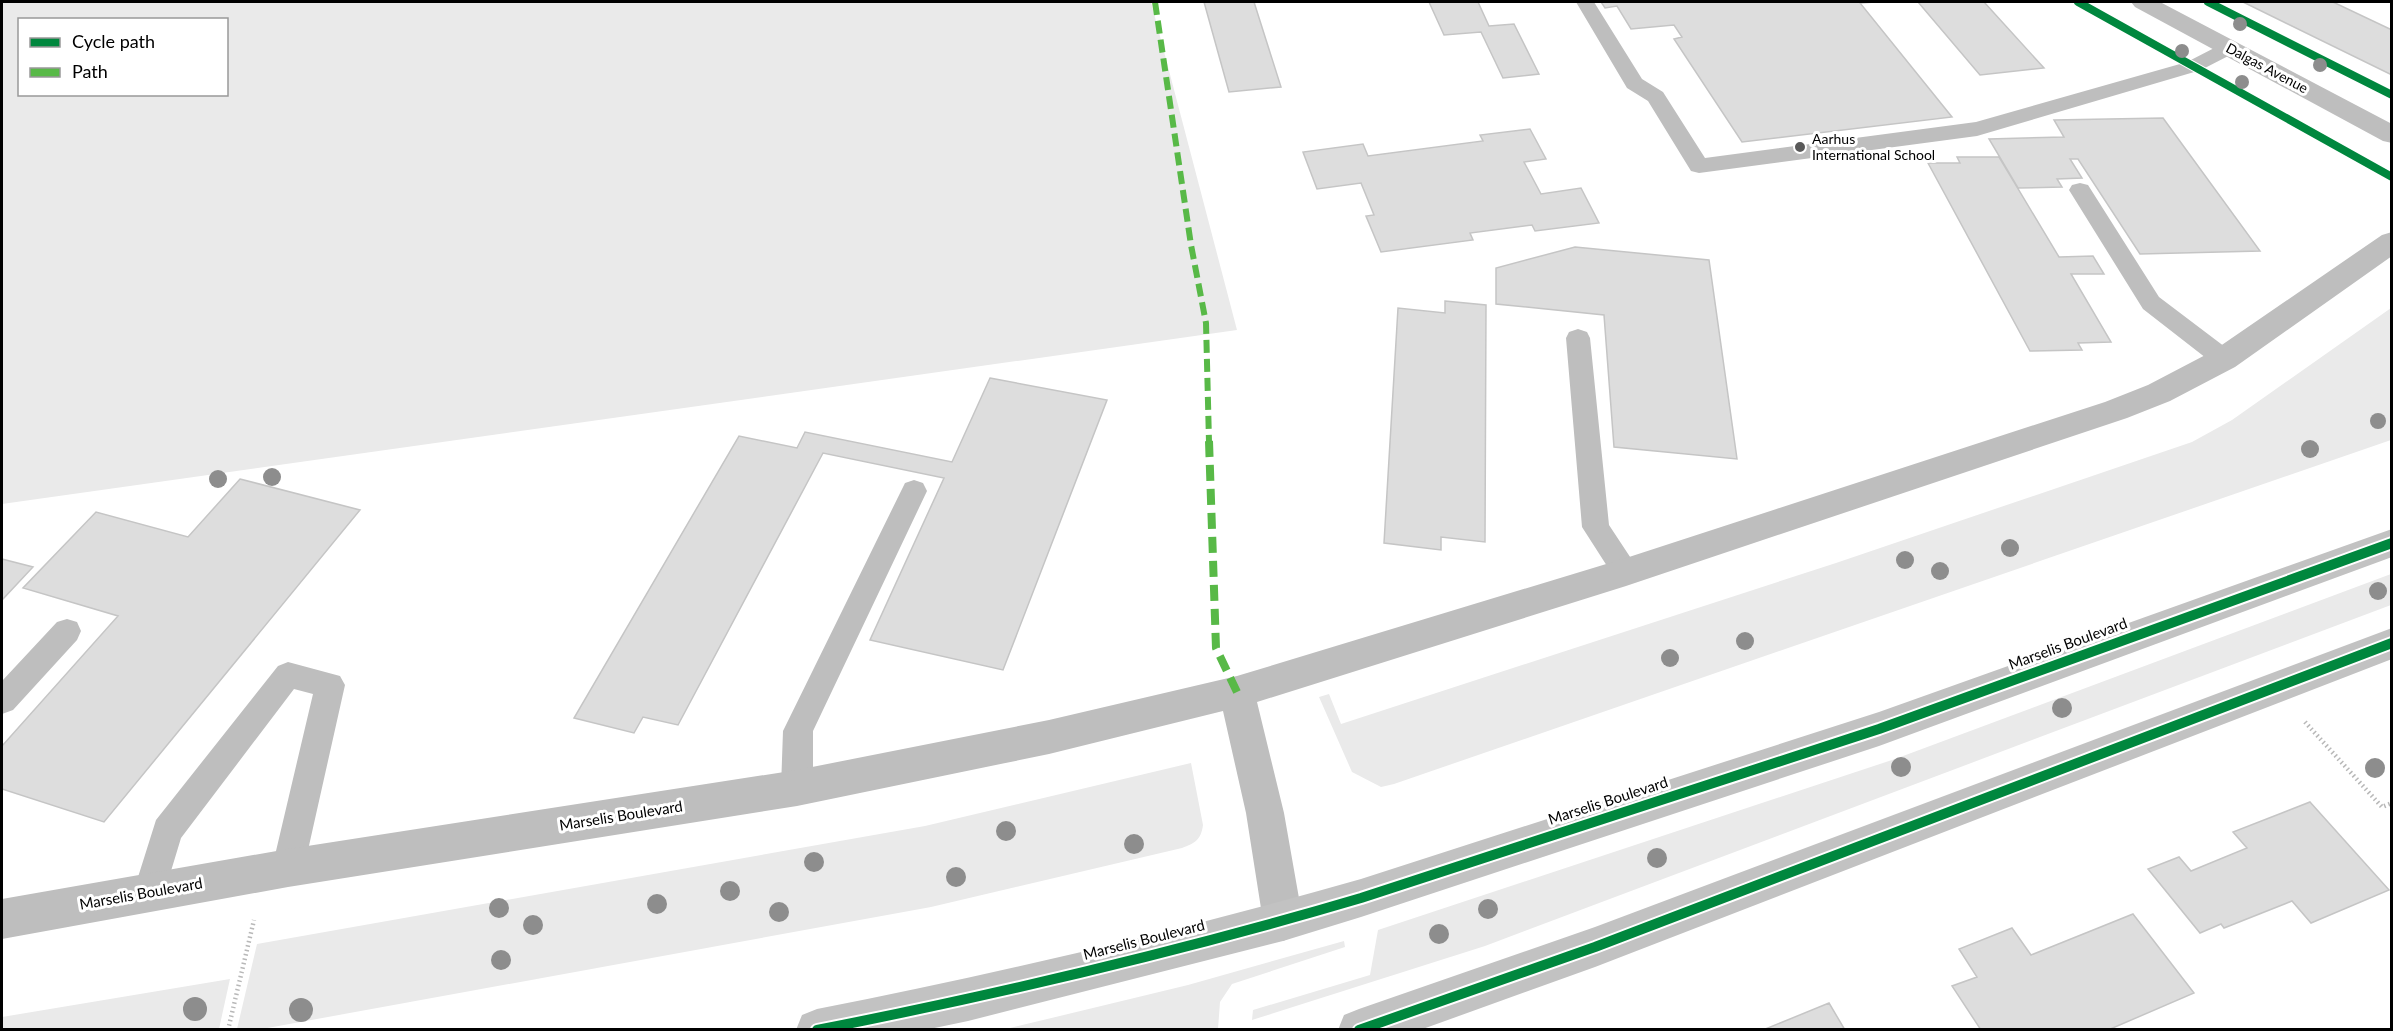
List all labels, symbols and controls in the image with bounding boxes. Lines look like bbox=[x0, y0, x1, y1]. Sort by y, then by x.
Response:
legend bbox=[18, 18, 228, 96]
text: Cycle path bbox=[72, 30, 155, 52]
street label: Dalgas Avenue bbox=[2223, 39, 2311, 96]
text: Path bbox=[72, 60, 108, 82]
place label: Aarhus International School bbox=[1812, 130, 1935, 163]
marker: Aarhus International School bbox=[1793, 140, 1807, 154]
street label: Marselis Boulevard bbox=[2006, 613, 2129, 673]
street label: Marselis Boulevard bbox=[1546, 772, 1670, 828]
street label: Marselis Boulevard bbox=[558, 796, 684, 834]
street label: Marselis Boulevard bbox=[78, 873, 204, 913]
street label: Marselis Boulevard bbox=[1081, 915, 1206, 963]

